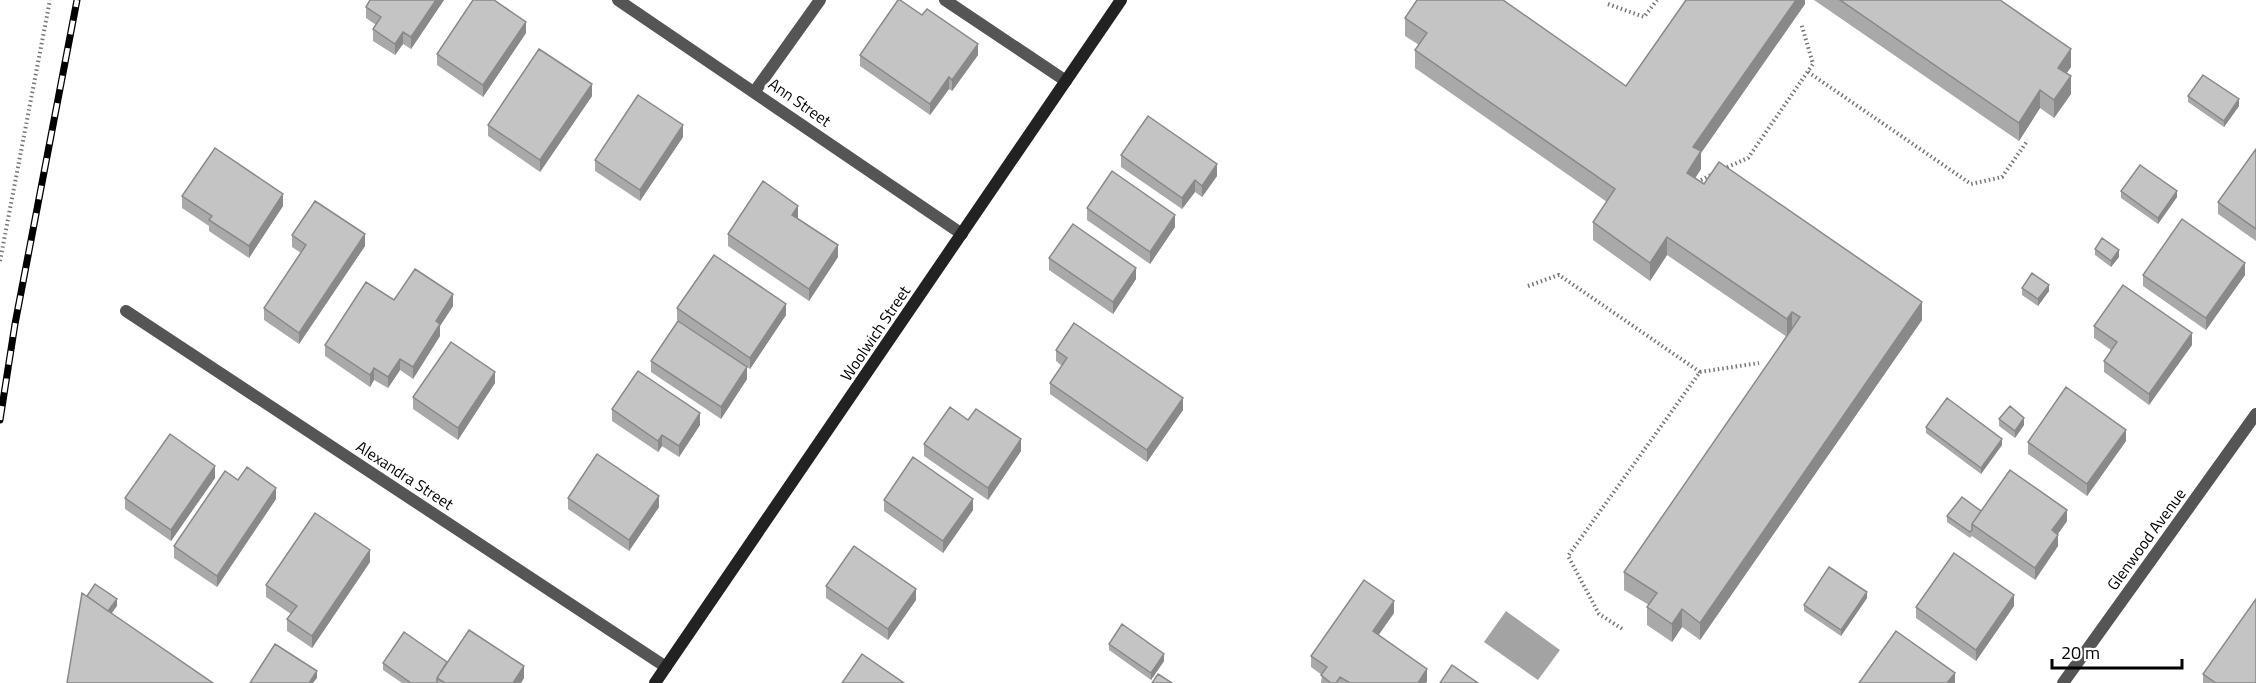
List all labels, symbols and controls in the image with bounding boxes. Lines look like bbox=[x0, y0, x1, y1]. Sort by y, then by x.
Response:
street label: Ann Street bbox=[764, 72, 836, 133]
street label: Woolwich Street bbox=[834, 280, 916, 386]
street label: Alexandra Street bbox=[352, 434, 459, 516]
street label: Glenwood Avenue bbox=[2101, 483, 2191, 595]
scale bar bbox=[2052, 632, 2182, 670]
text: 20 m bbox=[2061, 639, 2100, 666]

